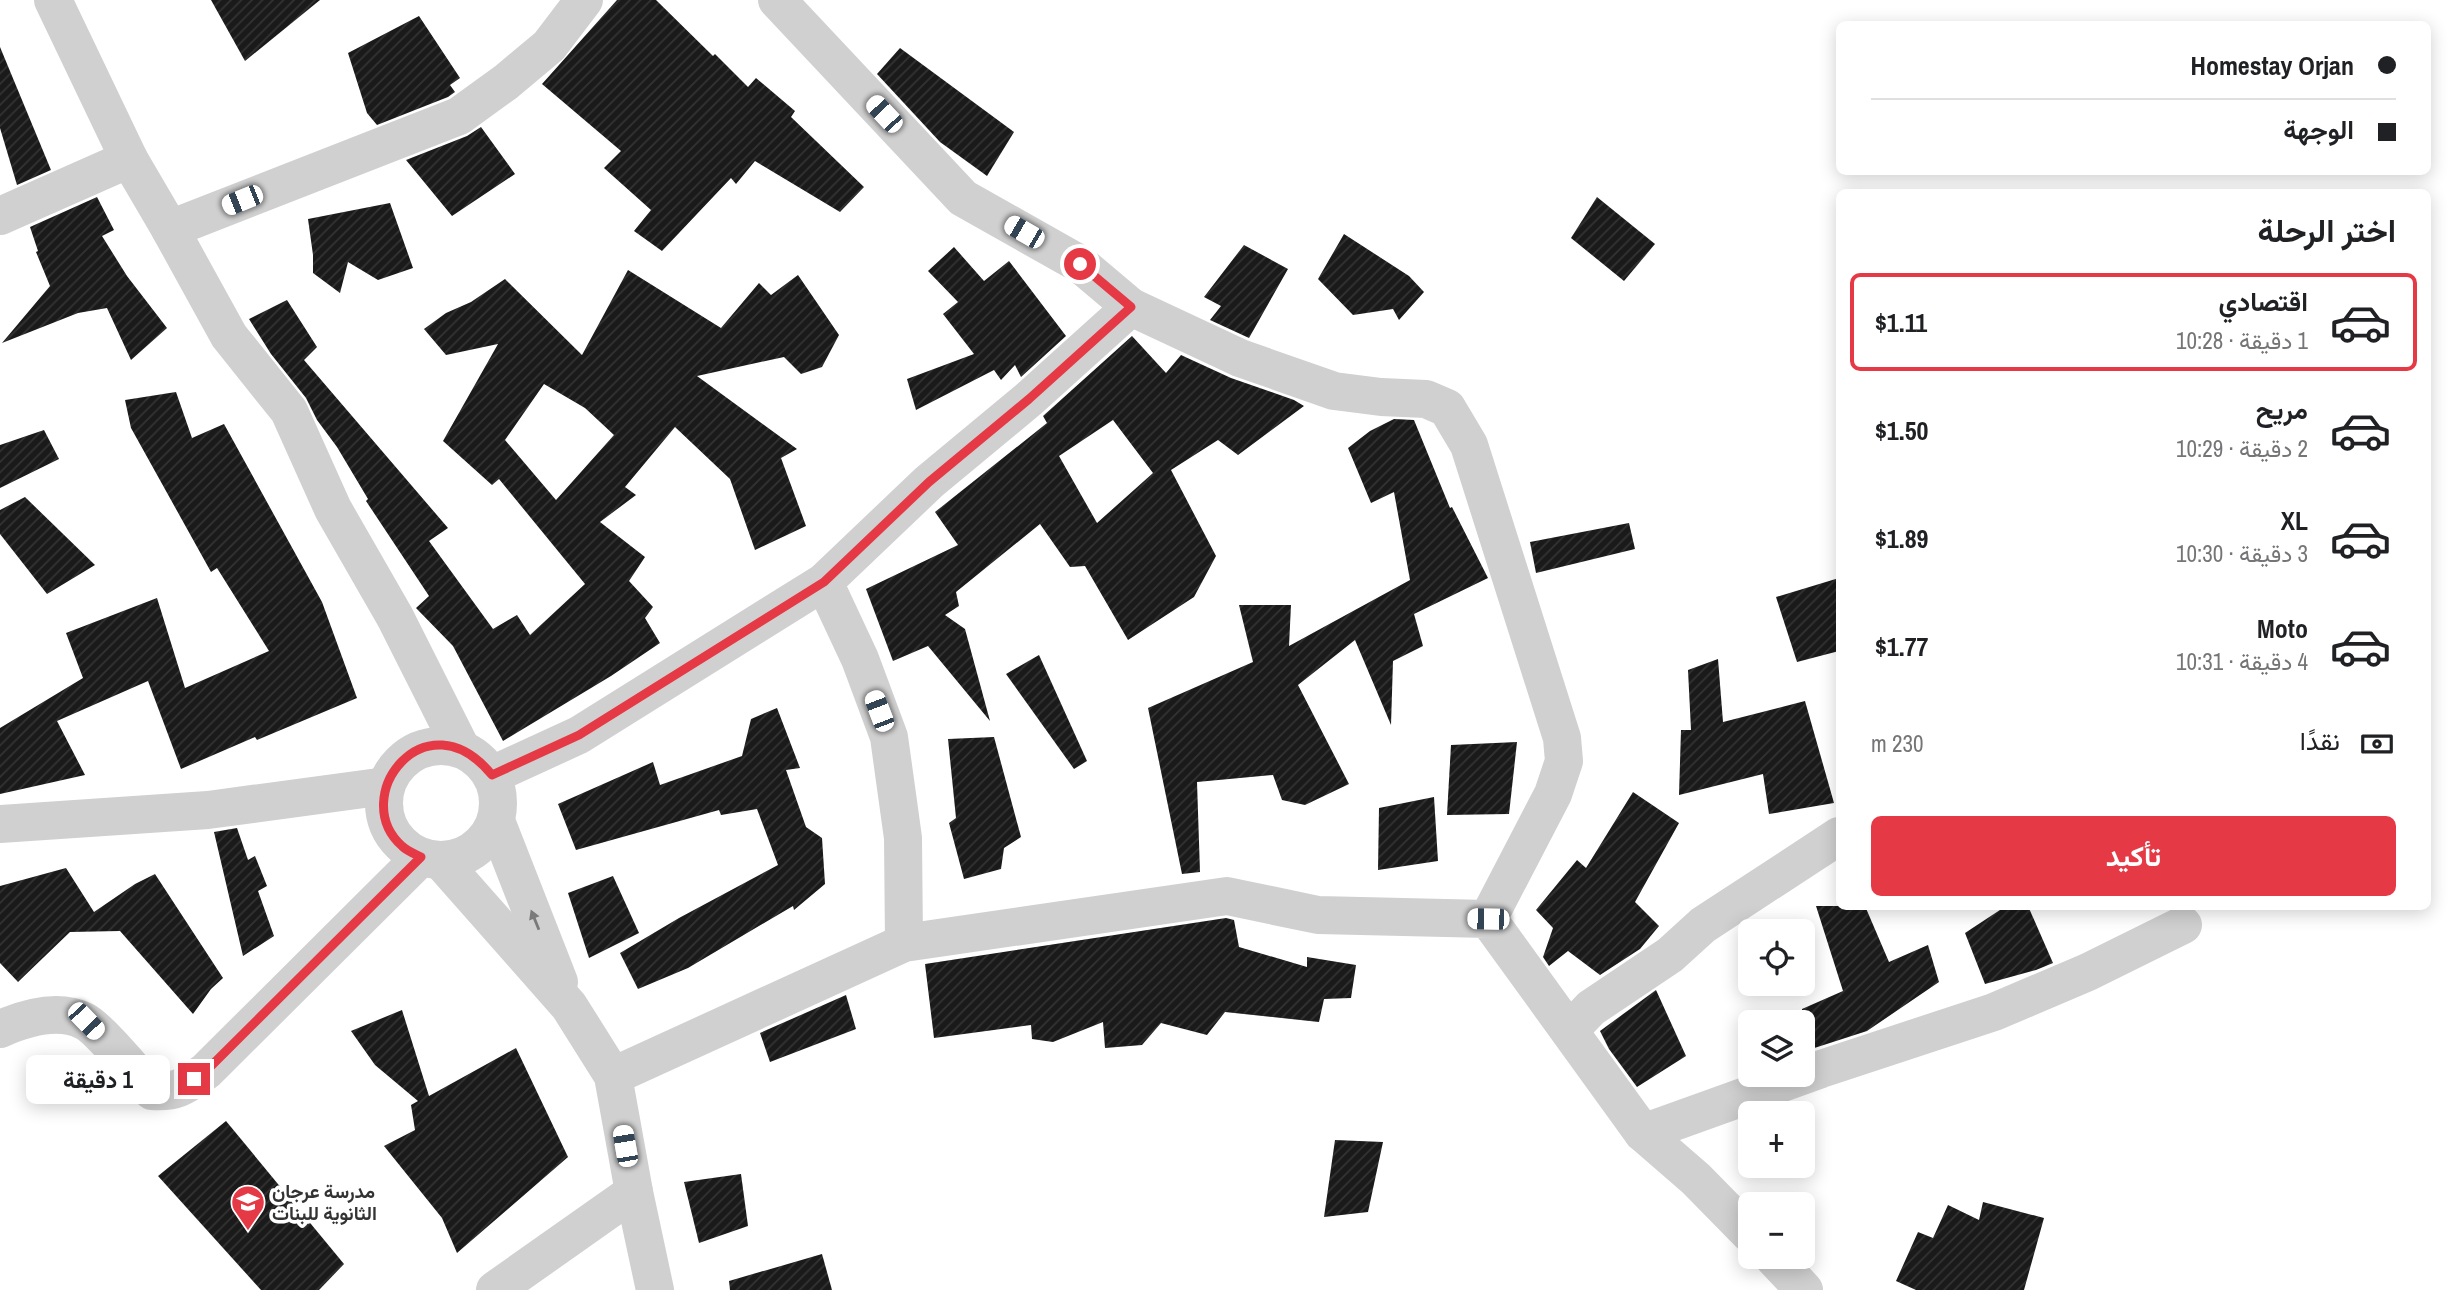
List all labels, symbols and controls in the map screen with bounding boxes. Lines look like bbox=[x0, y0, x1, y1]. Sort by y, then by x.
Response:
text: Homestay Orjan bbox=[2190, 48, 2354, 83]
car bbox=[862, 91, 907, 137]
text: الوجهة bbox=[2283, 112, 2354, 147]
car bbox=[219, 182, 266, 218]
text: اختر الرحلة bbox=[2257, 209, 2396, 252]
car bbox=[1001, 212, 1048, 252]
route start bbox=[1064, 248, 1096, 280]
text: اقتصادي bbox=[2219, 284, 2308, 319]
icon: car bbox=[2329, 291, 2392, 354]
text: $1.11 bbox=[1875, 305, 1927, 340]
text: 1 دقيقة · 10:28 bbox=[2176, 325, 2308, 356]
text: مريح bbox=[2256, 392, 2308, 427]
icon: car bbox=[2329, 399, 2392, 462]
text: $1.50 bbox=[1875, 413, 1928, 448]
text: 2 دقيقة · 10:29 bbox=[2176, 433, 2308, 464]
text: XL bbox=[2281, 503, 2308, 538]
icon: car bbox=[2329, 507, 2392, 570]
text: $1.89 bbox=[1875, 521, 1928, 556]
text: 3 دقيقة · 10:30 bbox=[2176, 538, 2308, 569]
text: Moto bbox=[2257, 611, 2308, 646]
icon: car bbox=[2329, 615, 2392, 678]
text: $1.77 bbox=[1875, 629, 1928, 664]
text: 4 دقيقة · 10:31 bbox=[2176, 646, 2308, 677]
car bbox=[862, 688, 897, 734]
text: نقدًا bbox=[2300, 723, 2340, 758]
icon: cash bbox=[2358, 725, 2396, 763]
text: 230 m bbox=[1871, 728, 1923, 759]
button: تأكيد bbox=[1871, 816, 2396, 896]
car bbox=[1467, 908, 1510, 930]
one-way arrow bbox=[530, 909, 541, 930]
map controls bbox=[1738, 919, 1815, 1269]
button: locate bbox=[1738, 919, 1815, 996]
car bbox=[64, 999, 109, 1043]
button: layers bbox=[1738, 1010, 1815, 1087]
callout: 1 دقيقة bbox=[26, 1054, 170, 1104]
route end bbox=[178, 1063, 210, 1095]
text: 1 دقيقة bbox=[63, 1064, 133, 1095]
button: + bbox=[1738, 1101, 1815, 1178]
car bbox=[612, 1123, 639, 1169]
place label: مدرسة عرجان الثانوية للبنات bbox=[272, 1178, 377, 1226]
school or university icon: مدرسة عرجان الثانوية للبنات bbox=[229, 1183, 267, 1232]
button: − bbox=[1738, 1192, 1815, 1269]

